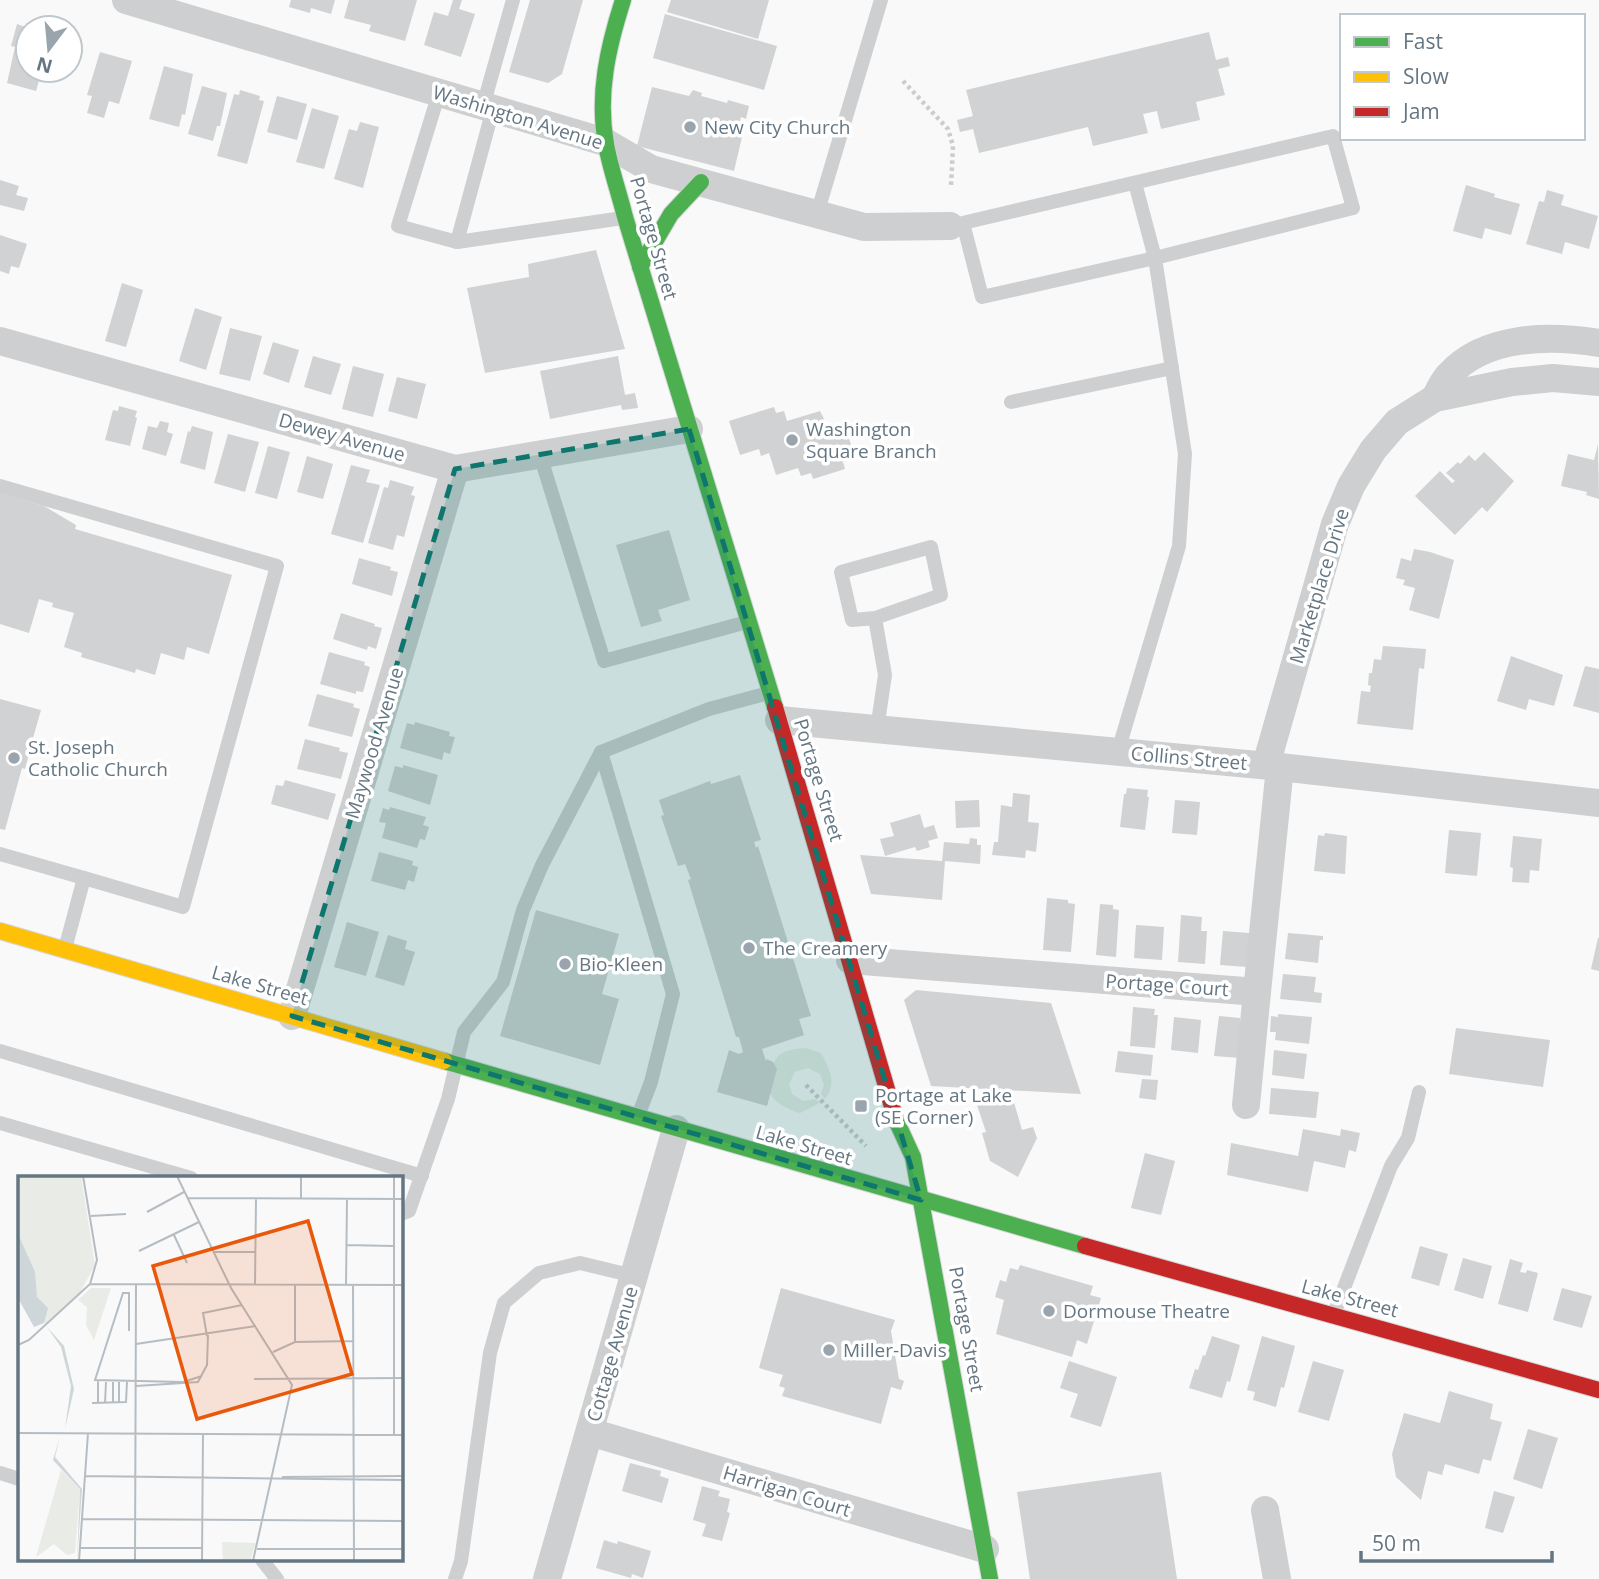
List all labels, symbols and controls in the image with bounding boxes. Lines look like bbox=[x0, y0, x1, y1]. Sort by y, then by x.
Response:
north arrow bbox=[14, 14, 84, 84]
legend bbox=[1340, 14, 1585, 140]
text: Fast bbox=[1403, 27, 1443, 55]
text: N bbox=[33, 51, 55, 80]
text: Slow bbox=[1403, 62, 1449, 90]
street label: Washington Avenue bbox=[430, 79, 606, 155]
text: Jam bbox=[1401, 97, 1440, 125]
place label: New City Church bbox=[704, 114, 850, 140]
marker: New City Church bbox=[682, 119, 698, 135]
street label: Portage Street bbox=[624, 173, 684, 303]
street label: Dewey Avenue bbox=[276, 407, 408, 467]
place label: Washington Square Branch bbox=[806, 416, 937, 464]
marker: Washington Square Branch bbox=[784, 432, 800, 448]
street label: Marketplace Drive bbox=[1283, 505, 1355, 667]
street label: Maywood Avenue bbox=[339, 664, 409, 822]
street label: Portage Street bbox=[788, 715, 850, 845]
place label: St. Joseph Catholic Church bbox=[28, 734, 168, 782]
street label: Collins Street bbox=[1130, 740, 1248, 776]
marker: St. Joseph Catholic Church bbox=[6, 750, 22, 766]
place label: The Creamery bbox=[763, 935, 888, 961]
marker: The Creamery bbox=[741, 940, 757, 956]
place label: Bio-Kleen bbox=[579, 951, 663, 977]
marker: Bio-Kleen bbox=[557, 956, 573, 972]
street label: Lake Street bbox=[209, 959, 311, 1011]
street label: Portage Court bbox=[1105, 968, 1230, 1002]
place label: Portage at Lake (SE Corner) bbox=[875, 1082, 1012, 1130]
marker: Portage at Lake (SE Corner) bbox=[853, 1098, 869, 1114]
street label: Lake Street bbox=[753, 1119, 855, 1171]
inset map bbox=[18, 1176, 402, 1562]
street label: Portage Street bbox=[943, 1264, 991, 1394]
street label: Lake Street bbox=[1299, 1273, 1401, 1323]
street label: Cottage Avenue bbox=[580, 1283, 644, 1425]
place label: Dormouse Theatre bbox=[1063, 1298, 1230, 1324]
marker: Dormouse Theatre bbox=[1041, 1303, 1057, 1319]
place label: Miller-Davis bbox=[843, 1337, 947, 1363]
marker: Miller-Davis bbox=[821, 1342, 837, 1358]
street label: Harrigan Court bbox=[720, 1459, 854, 1523]
scale bar bbox=[1361, 1520, 1552, 1564]
text: 50 m bbox=[1372, 1529, 1421, 1557]

